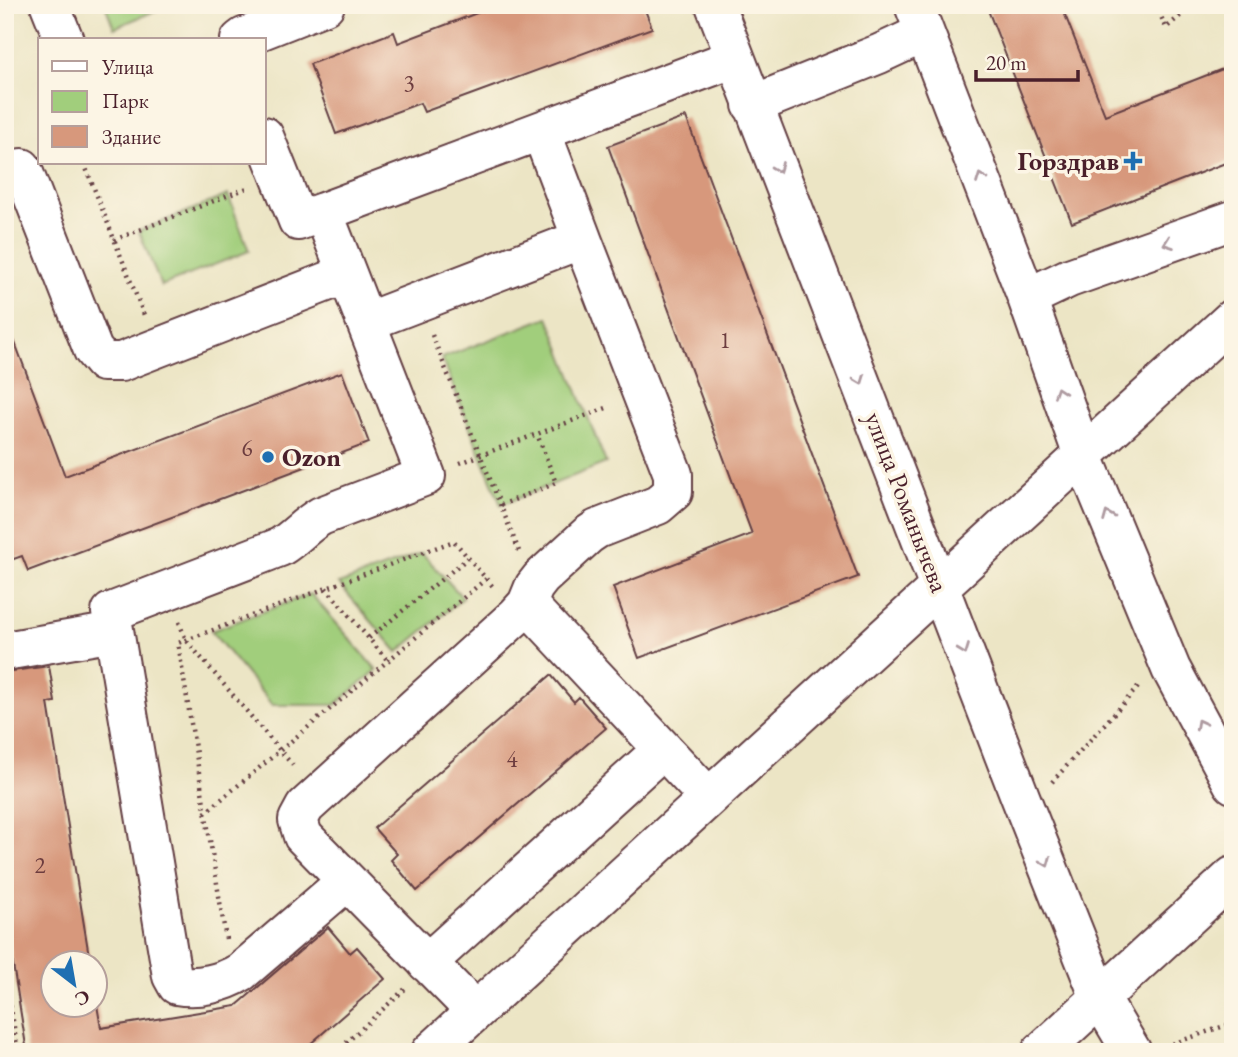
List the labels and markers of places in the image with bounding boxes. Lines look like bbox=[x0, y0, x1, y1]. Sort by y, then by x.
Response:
place label: Горздрав bbox=[1017, 144, 1119, 178]
marker: Горздрав bbox=[1125, 153, 1141, 169]
place label: Ozon bbox=[282, 440, 341, 474]
marker: Ozon bbox=[260, 449, 276, 465]

